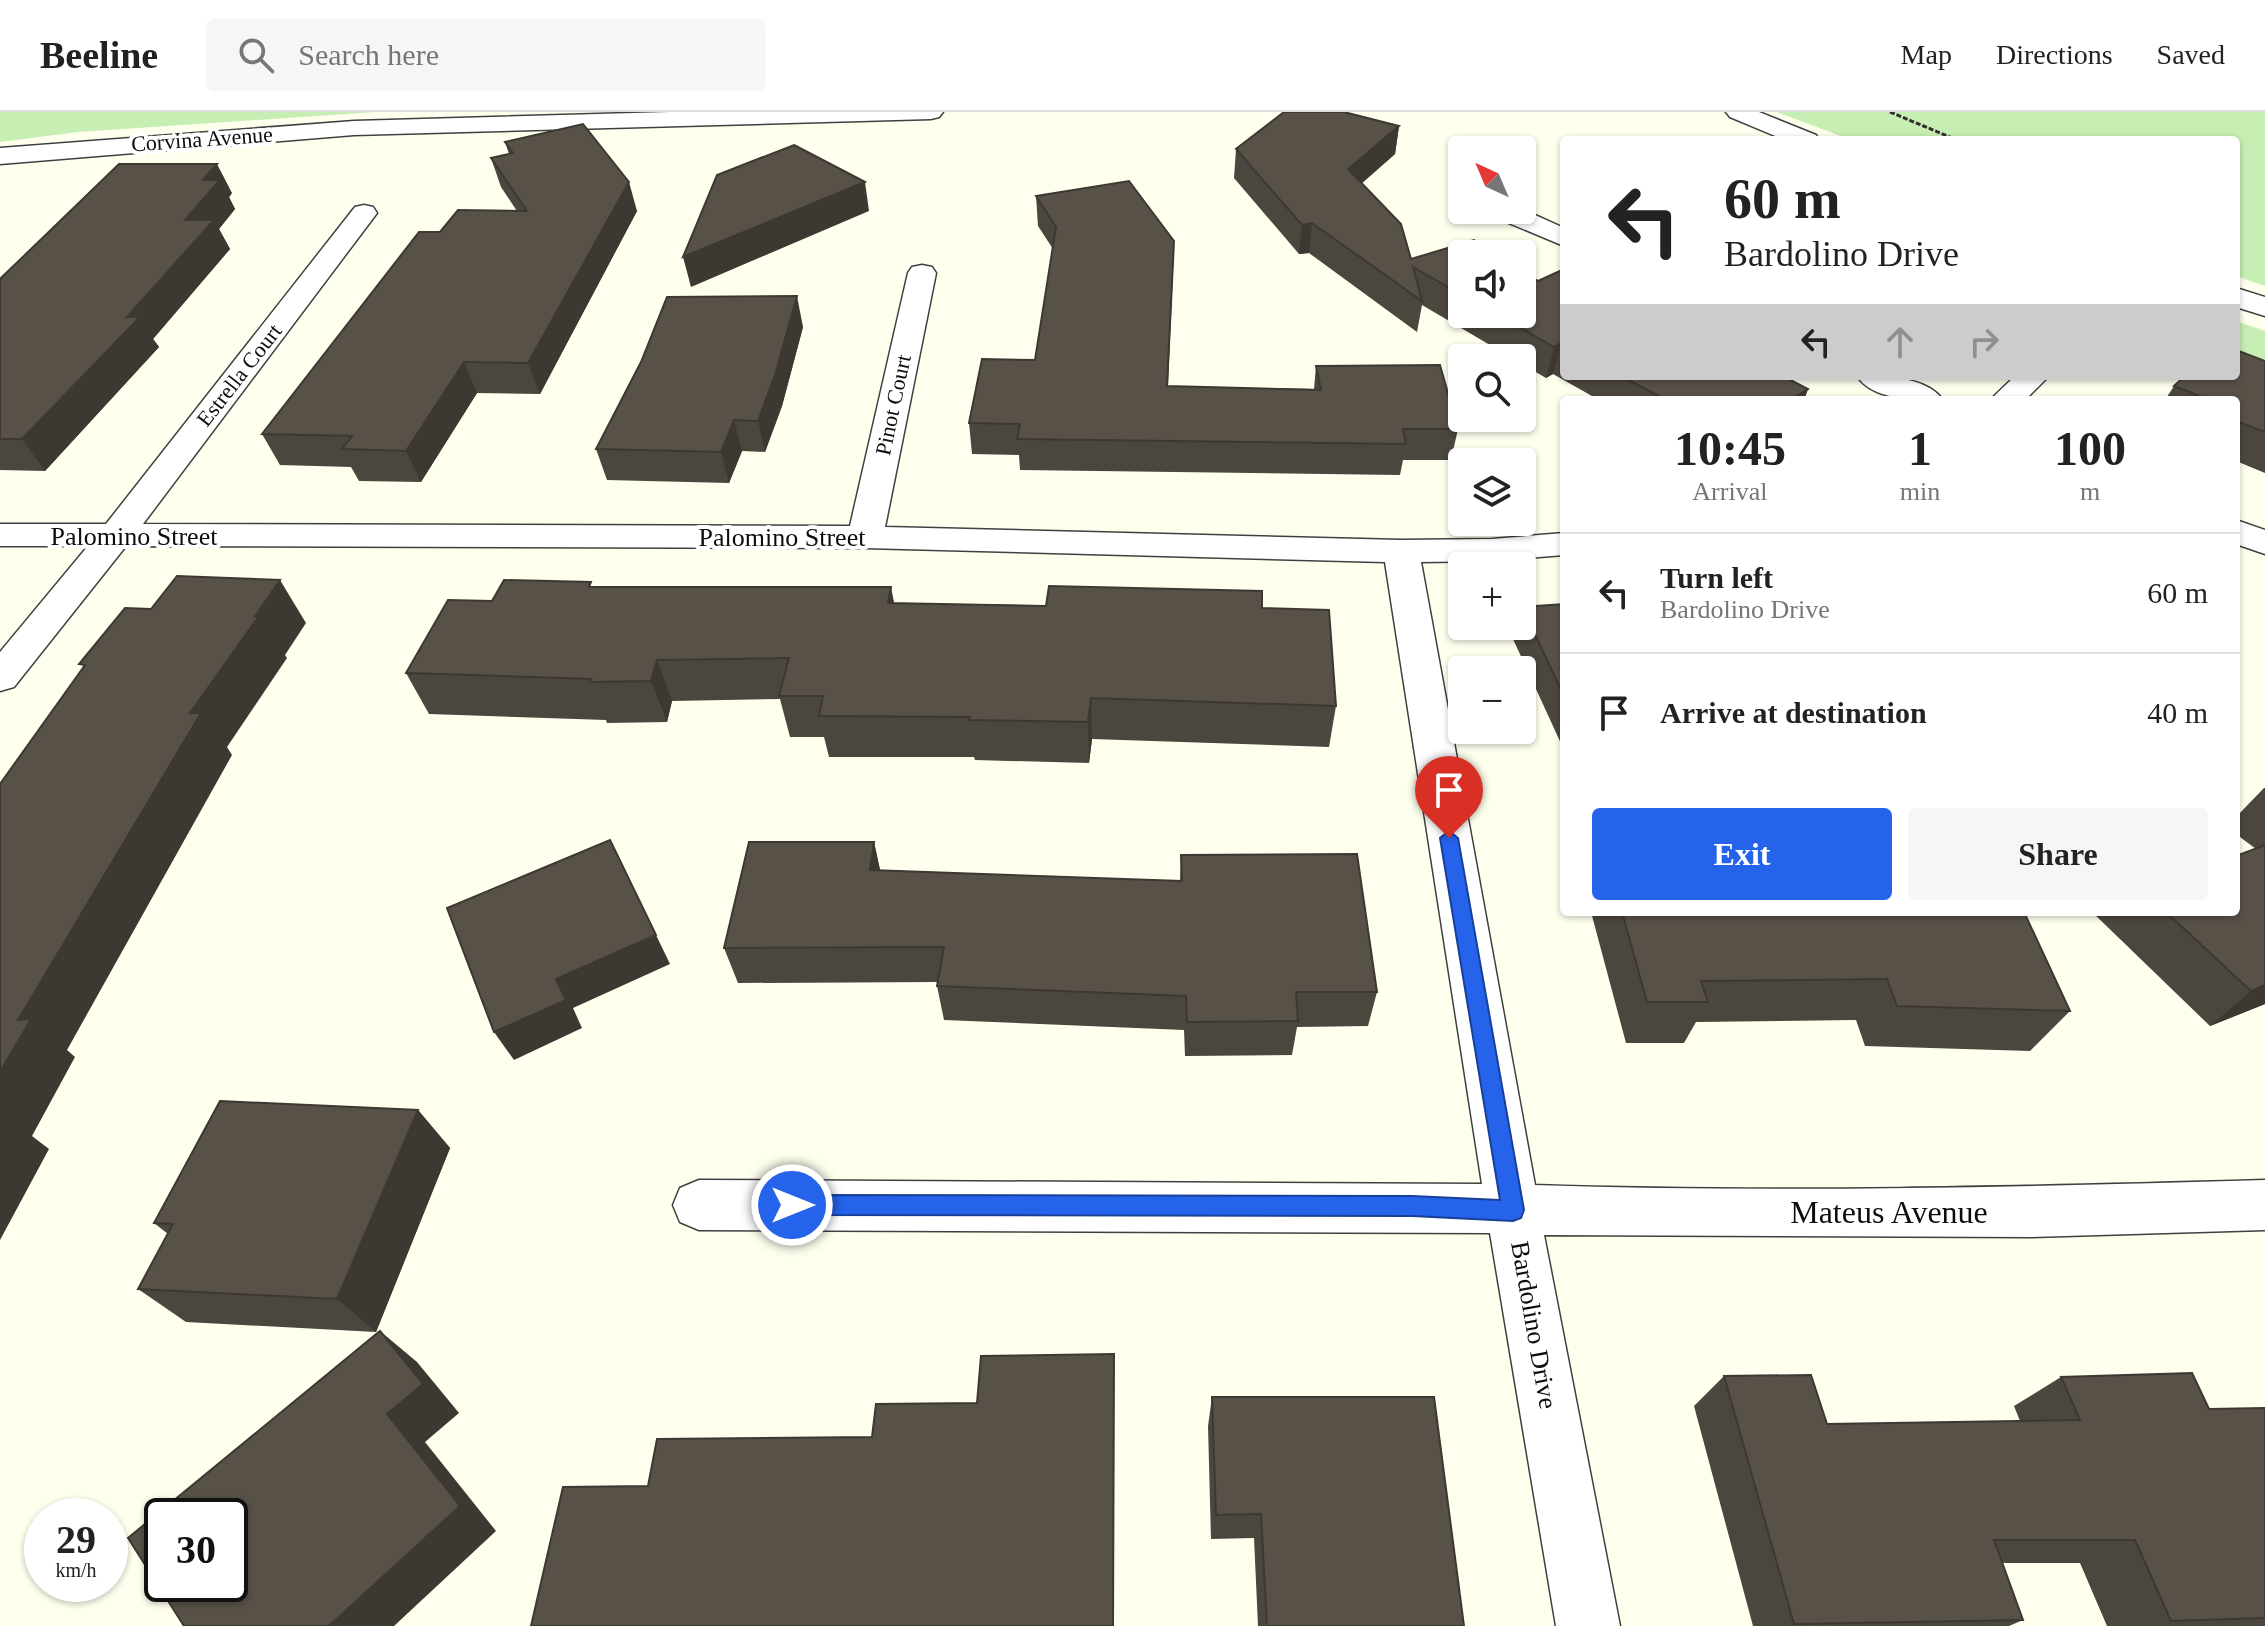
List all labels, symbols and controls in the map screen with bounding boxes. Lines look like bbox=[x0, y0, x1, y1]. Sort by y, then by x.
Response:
search box bbox=[206, 19, 766, 91]
icon: search bbox=[234, 33, 278, 77]
text: Beeline bbox=[40, 34, 158, 76]
text: Search here bbox=[298, 38, 439, 71]
text: Map bbox=[1901, 39, 1952, 70]
text: Directions bbox=[1996, 39, 2113, 70]
text: Saved bbox=[2157, 39, 2225, 70]
street label: Corvina Avenue bbox=[130, 122, 274, 156]
north arrow bbox=[1448, 136, 1536, 224]
map controls bbox=[1448, 136, 1536, 744]
icon: left bbox=[1592, 168, 1696, 272]
text: 60 m bbox=[1724, 168, 1841, 230]
text: Bardolino Drive bbox=[1724, 234, 1959, 274]
button: sound bbox=[1448, 240, 1536, 328]
street label: Estrella Court bbox=[191, 319, 287, 431]
icon: left bbox=[1794, 320, 1838, 364]
icon: ahead bbox=[1878, 320, 1922, 364]
icon: right bbox=[1962, 320, 2006, 364]
button: search bbox=[1448, 344, 1536, 432]
street label: Pinot Court bbox=[870, 352, 916, 458]
text: 10:45 bbox=[1674, 422, 1786, 475]
text: 1 bbox=[1908, 422, 1932, 475]
text: 100 bbox=[2054, 422, 2126, 475]
button: layers bbox=[1448, 448, 1536, 536]
text: Arrival bbox=[1692, 477, 1767, 506]
text: min bbox=[1900, 477, 1940, 506]
text: m bbox=[2080, 477, 2100, 506]
street label: Palomino Street bbox=[51, 522, 218, 551]
street label: Palomino Street bbox=[699, 523, 866, 552]
button: + bbox=[1448, 552, 1536, 640]
text: Turn left bbox=[1660, 561, 1773, 594]
icon: left bbox=[1592, 571, 1636, 615]
text: 60 m bbox=[2147, 576, 2208, 609]
text: Bardolino Drive bbox=[1660, 595, 1830, 624]
button: − bbox=[1448, 656, 1536, 744]
icon: arrive bbox=[1592, 691, 1636, 735]
text: Arrive at destination bbox=[1660, 696, 1927, 729]
text: 40 m bbox=[2147, 696, 2208, 729]
pin bbox=[1415, 756, 1483, 838]
icon: arrive bbox=[1427, 768, 1471, 812]
button: Exit bbox=[1592, 808, 1892, 900]
button: Share bbox=[1908, 808, 2208, 900]
position arrow bbox=[750, 1163, 834, 1247]
street label: Mateus Avenue bbox=[1790, 1194, 1988, 1230]
street label: Bardolino Drive bbox=[1505, 1239, 1563, 1411]
speed limit sign: 30 bbox=[144, 1498, 248, 1602]
text: 29 bbox=[56, 1517, 96, 1562]
text: km/h bbox=[55, 1559, 97, 1581]

